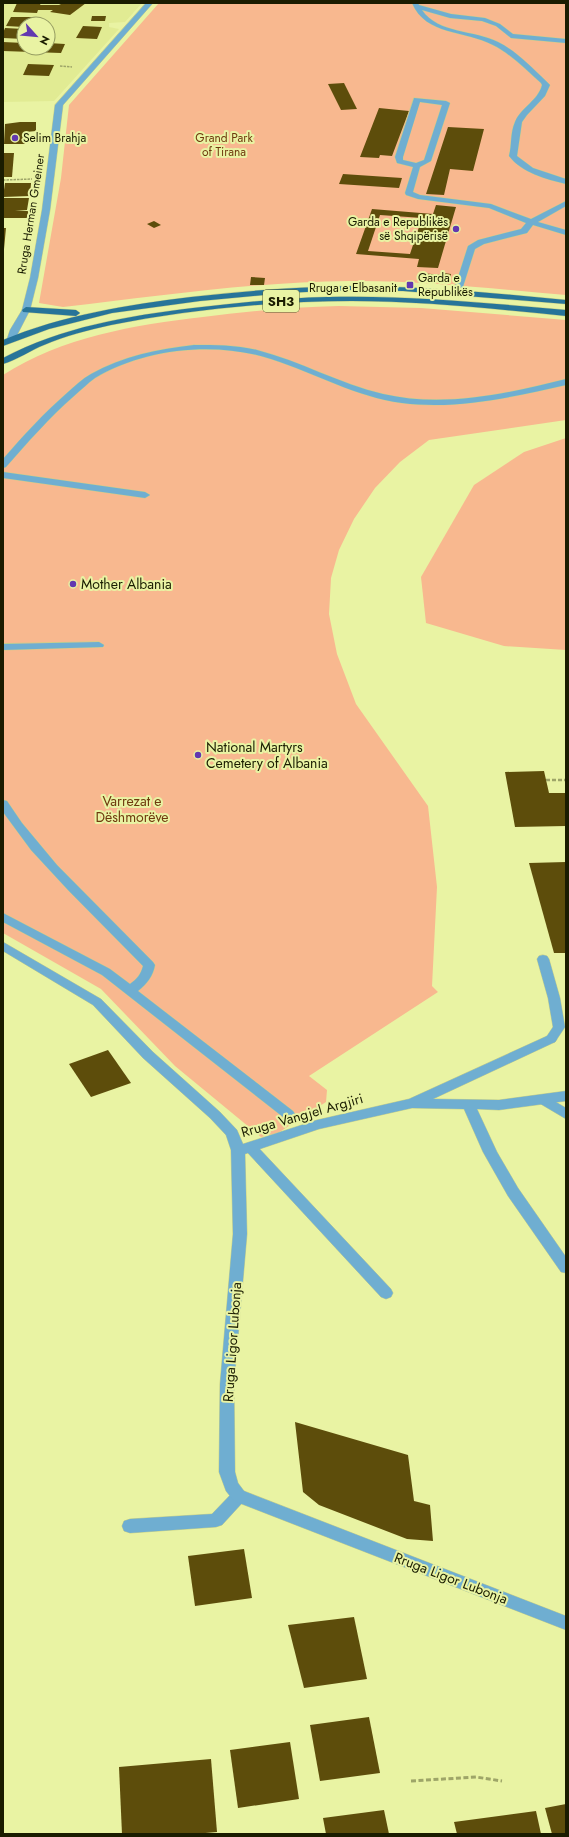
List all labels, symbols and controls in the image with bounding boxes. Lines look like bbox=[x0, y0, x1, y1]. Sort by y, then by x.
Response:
north arrow bbox=[16, 16, 56, 56]
text: N bbox=[36, 33, 54, 48]
place label: Selim Brahja bbox=[23, 129, 86, 147]
park label: Grand Park of Tirana bbox=[195, 129, 253, 161]
marker: Selim Brahja bbox=[10, 133, 20, 143]
street label: Rruga Herman Gmeiner bbox=[13, 152, 50, 276]
place label: Garda e Republikës së Shqipërisë bbox=[348, 213, 448, 245]
marker: Garda e Republikës së Shqipërisë bbox=[451, 224, 461, 234]
place label: Garda e Republikës bbox=[418, 269, 473, 301]
street label: Rruga e Elbasanit bbox=[309, 279, 397, 297]
marker: Garda e Republikës bbox=[405, 280, 415, 290]
road number: SH3 bbox=[263, 290, 299, 312]
place label: Mother Albania bbox=[81, 574, 172, 594]
marker: Mother Albania bbox=[68, 579, 78, 589]
place label: National Martyrs Cemetery of Albania bbox=[206, 737, 328, 773]
marker: National Martyrs Cemetery of Albania bbox=[193, 750, 203, 760]
park label: Varrezat e Dëshmorëve bbox=[95, 791, 169, 827]
street label: Rruga Vangjel Argjiri bbox=[239, 1088, 365, 1142]
street label: Rruga Ligor Lubonja bbox=[218, 1281, 246, 1403]
street label: Rruga Ligor Lubonja bbox=[391, 1547, 511, 1609]

